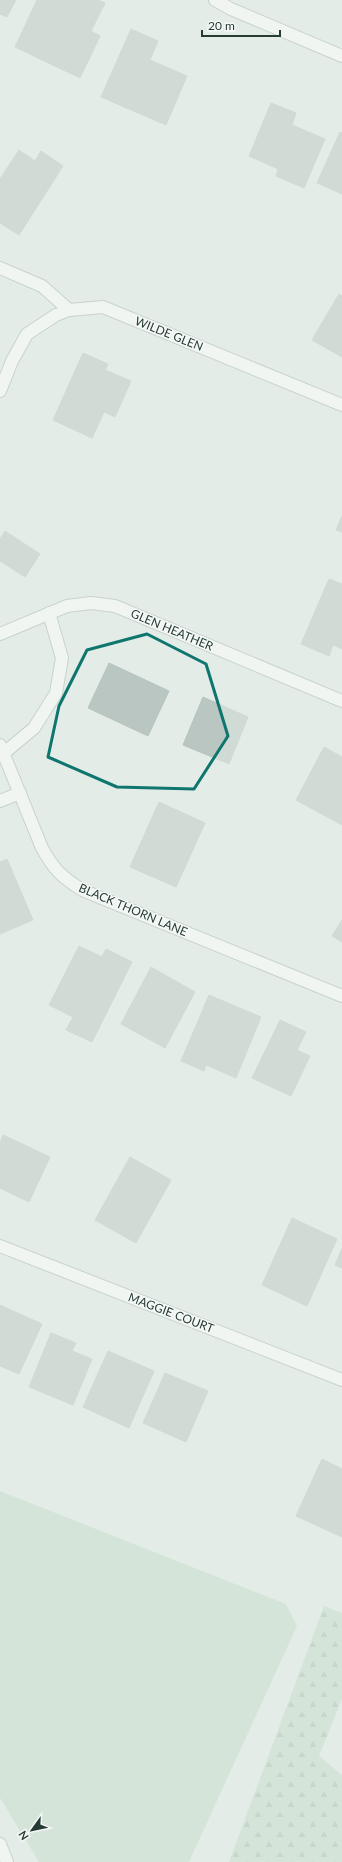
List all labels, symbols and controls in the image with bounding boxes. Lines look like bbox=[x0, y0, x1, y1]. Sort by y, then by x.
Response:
scale bar bbox=[202, 12, 280, 38]
text: 20 m bbox=[208, 18, 235, 33]
street label: WILDE GLEN bbox=[133, 313, 205, 354]
street label: GLEN HEATHER bbox=[129, 605, 216, 654]
street label: BLACK THORN LANE bbox=[77, 880, 190, 939]
street label: MAGGIE COURT bbox=[126, 1289, 216, 1336]
north arrow bbox=[12, 1810, 52, 1850]
text: N bbox=[15, 1829, 31, 1843]

